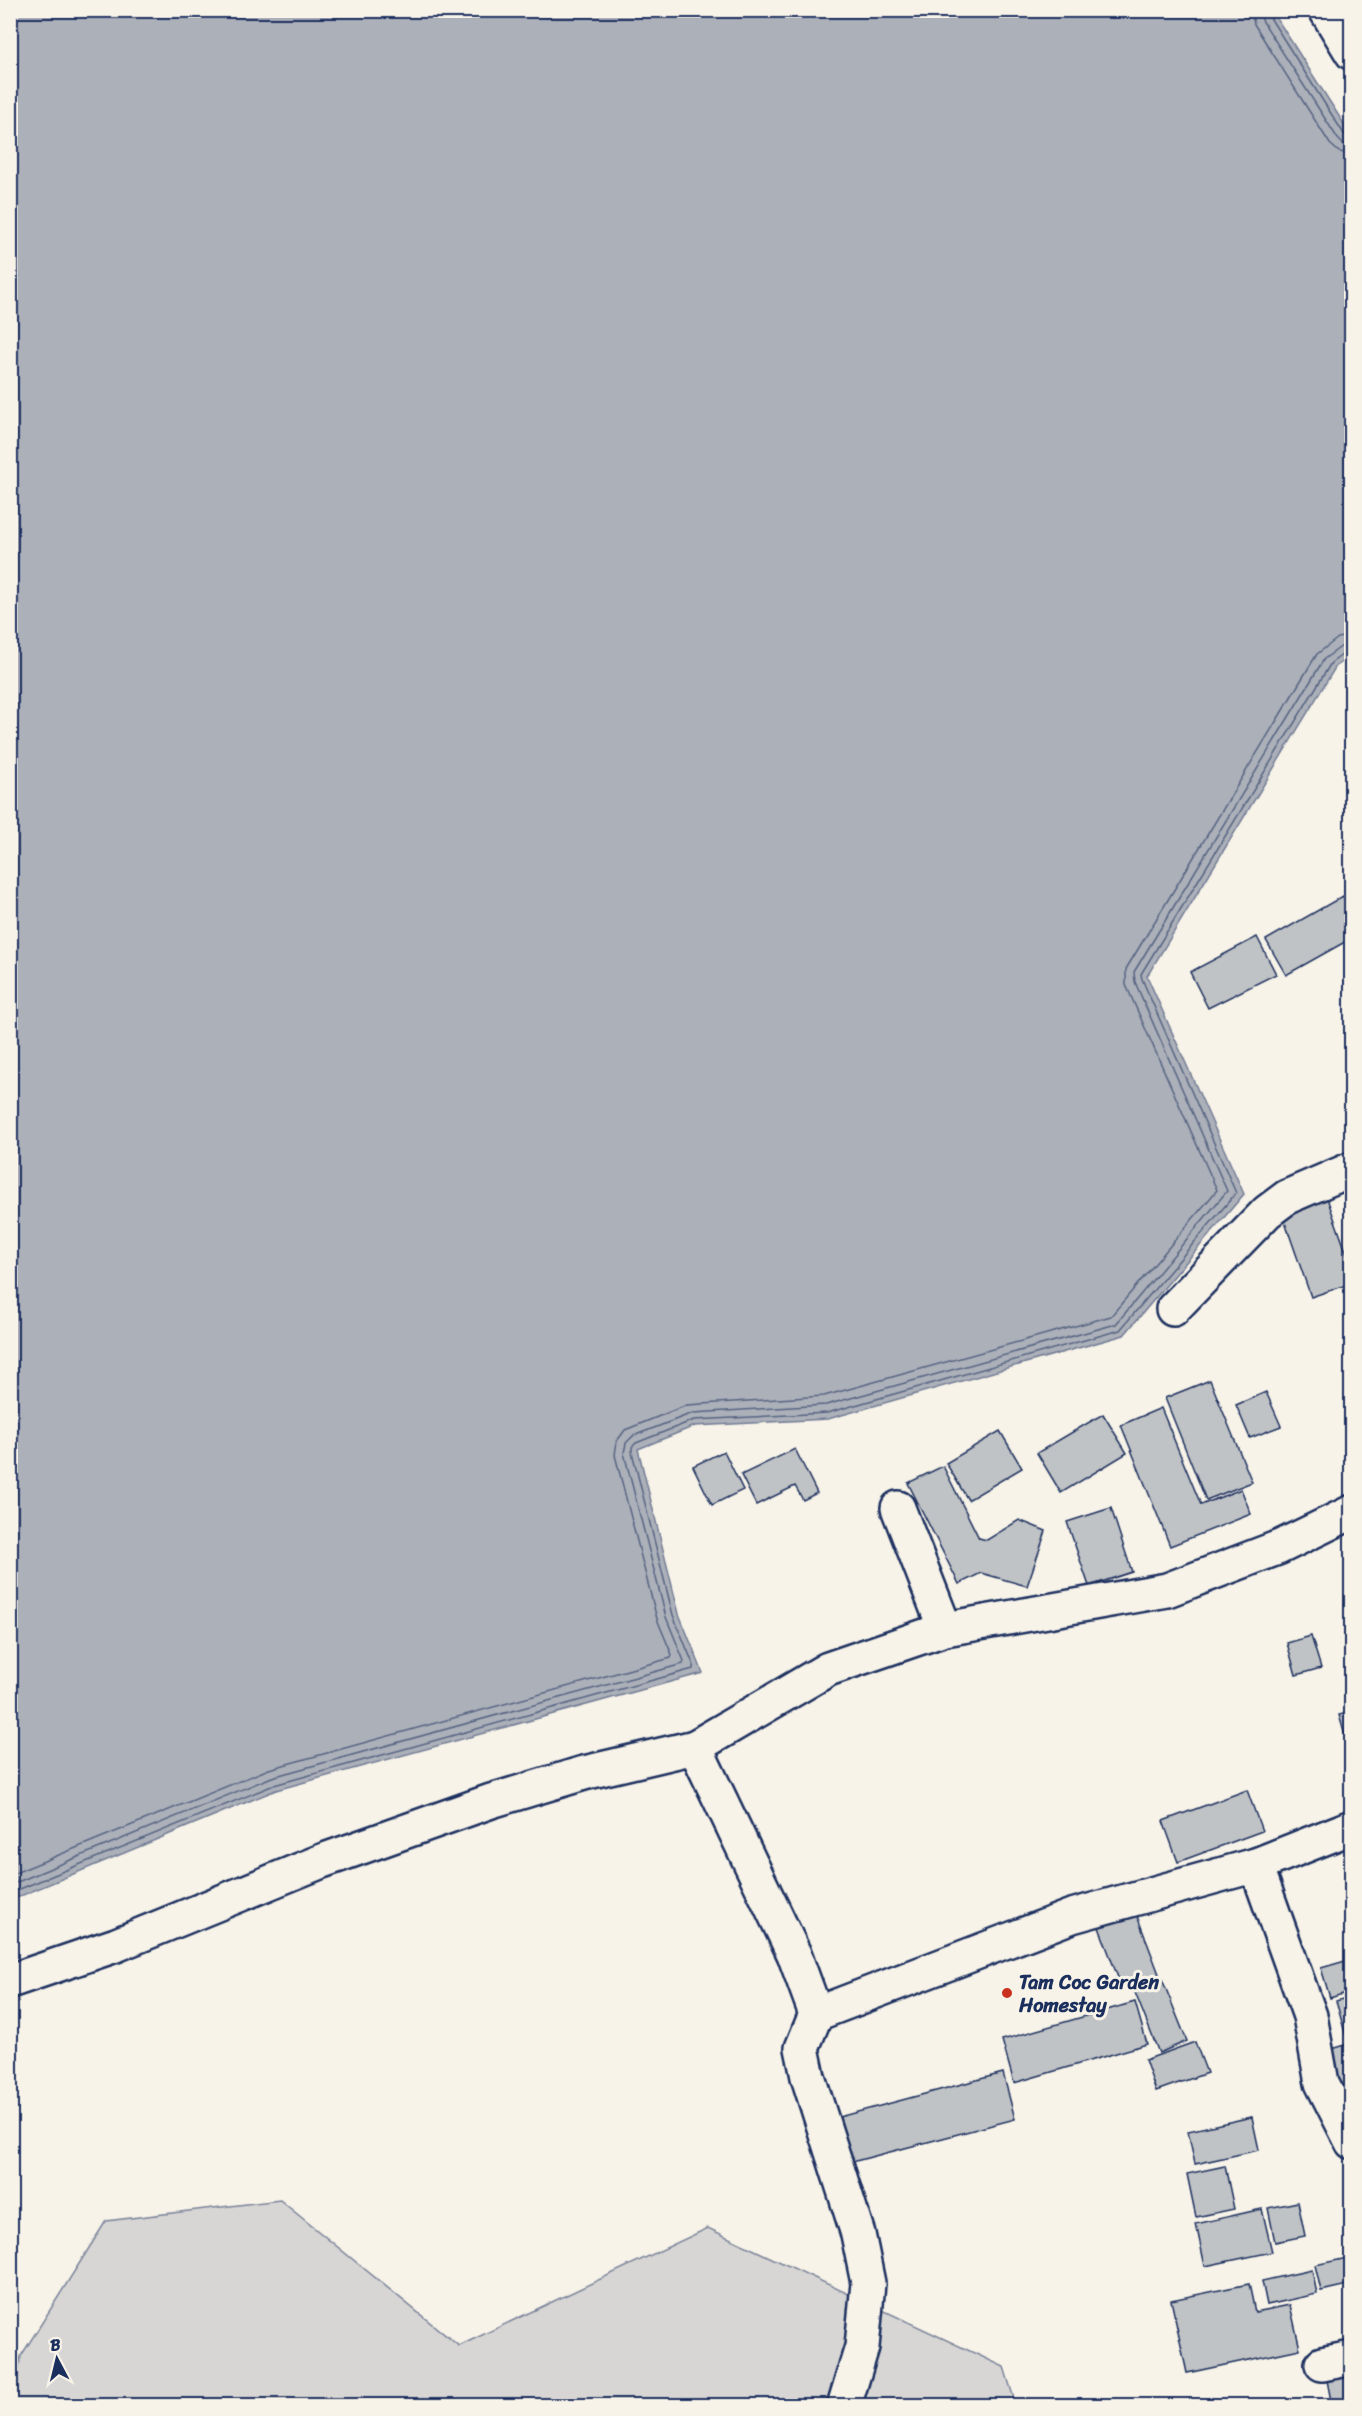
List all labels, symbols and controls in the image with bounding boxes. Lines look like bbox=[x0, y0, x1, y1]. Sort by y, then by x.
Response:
place label: Tam Coc Garden Homestay bbox=[1018, 1965, 1159, 2023]
marker: Tam Coc Garden Homestay bbox=[1000, 1986, 1014, 2000]
north arrow bbox=[27, 2329, 87, 2389]
text: B bbox=[48, 2329, 63, 2360]

